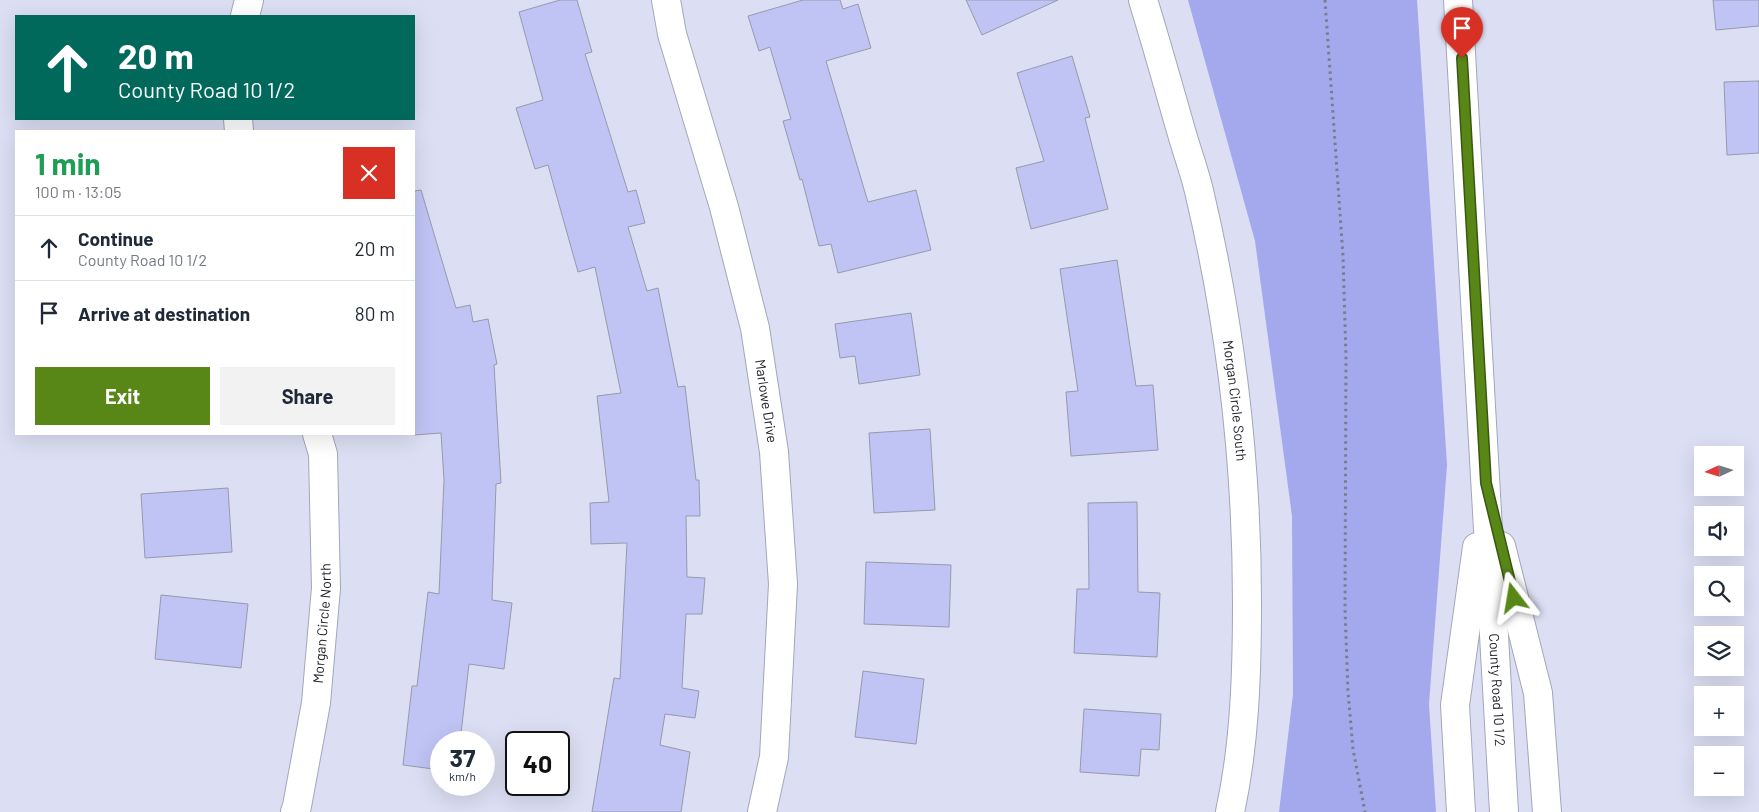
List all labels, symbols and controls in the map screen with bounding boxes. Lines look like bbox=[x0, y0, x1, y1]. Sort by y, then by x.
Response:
pin bbox=[1441, 7, 1483, 58]
icon: arrive bbox=[1448, 14, 1476, 42]
text: 20 m bbox=[118, 34, 194, 76]
icon: ahead bbox=[35, 35, 100, 100]
text: County Road 10 1/2 bbox=[118, 76, 295, 102]
text: 1 min bbox=[35, 145, 101, 181]
button: close bbox=[343, 147, 395, 199]
text: 100 m · 13:05 bbox=[35, 182, 121, 201]
text: Continue bbox=[78, 227, 154, 250]
icon: ahead bbox=[35, 234, 63, 262]
text: 20 m bbox=[355, 237, 395, 260]
text: County Road 10 1/2 bbox=[78, 250, 207, 269]
icon: arrive bbox=[35, 299, 63, 327]
text: Arrive at destination bbox=[78, 302, 250, 325]
text: 80 m bbox=[355, 302, 395, 325]
street label: Morgan Circle South bbox=[1220, 339, 1250, 462]
street label: Marlowe Drive bbox=[752, 358, 781, 444]
button: Exit bbox=[35, 367, 210, 425]
button: Share bbox=[220, 367, 395, 425]
north arrow bbox=[1694, 446, 1744, 496]
map controls bbox=[1694, 446, 1744, 796]
button: sound bbox=[1694, 506, 1744, 556]
street label: Morgan Circle North bbox=[309, 563, 334, 684]
button: search bbox=[1694, 566, 1744, 616]
position arrow bbox=[1487, 571, 1539, 623]
button: layers bbox=[1694, 626, 1744, 676]
street label: County Road 10 1/2 bbox=[1486, 633, 1509, 747]
button: + bbox=[1694, 686, 1744, 736]
speed limit sign: 40 bbox=[505, 731, 570, 796]
text: 37 bbox=[450, 742, 475, 772]
button: − bbox=[1694, 746, 1744, 796]
text: km/h bbox=[449, 769, 476, 783]

